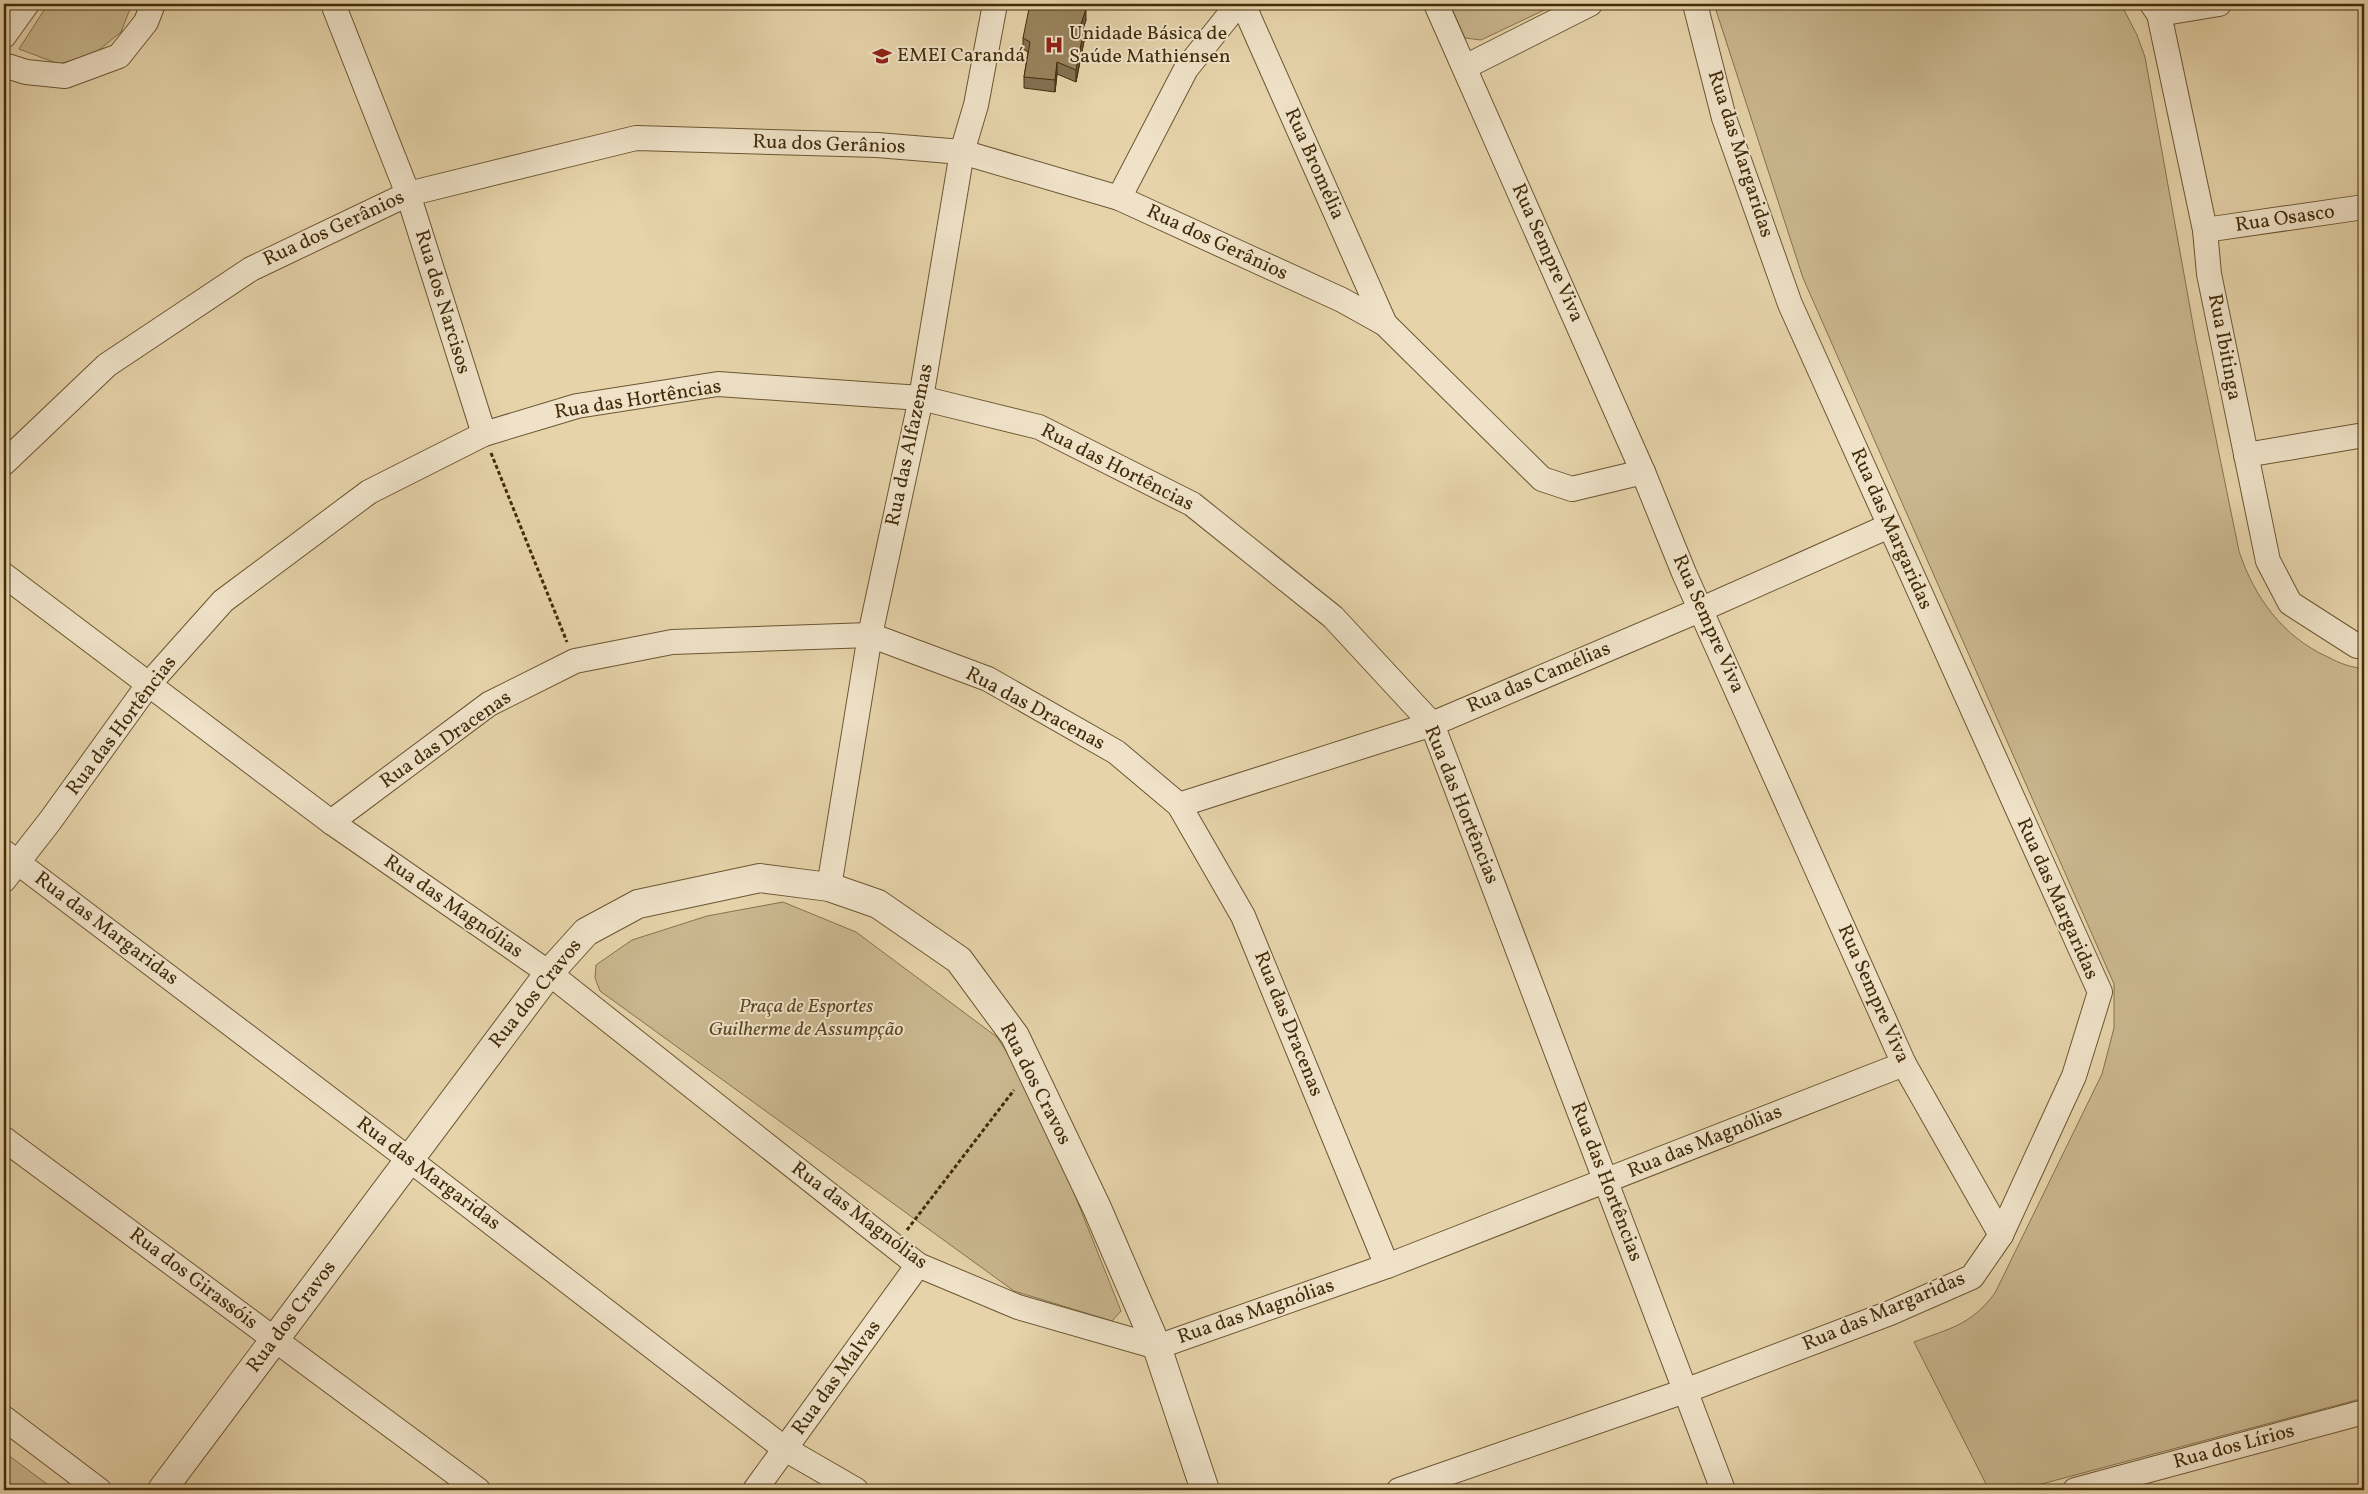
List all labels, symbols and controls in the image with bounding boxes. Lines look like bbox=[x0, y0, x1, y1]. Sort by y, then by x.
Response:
place label: Unidade Básica de Saúde Mathiensen bbox=[1069, 20, 1231, 71]
hospital icon: Unidade Básica de Saúde Mathiensen bbox=[1043, 34, 1065, 56]
place label: EMEI Carandá bbox=[897, 42, 1025, 70]
school or university icon: EMEI Carandá bbox=[871, 45, 893, 67]
street label: Rua das Margaridas bbox=[1700, 67, 1780, 241]
street label: Rua Bromélia bbox=[1277, 104, 1351, 224]
street label: Rua dos Gerânios bbox=[752, 128, 906, 162]
street label: Rua Sempre Viva bbox=[1504, 179, 1590, 327]
street label: Rua dos Gerânios bbox=[259, 184, 409, 274]
street label: Rua dos Gerânios bbox=[1142, 198, 1292, 288]
street label: Rua Osasco bbox=[2233, 198, 2337, 240]
street label: Rua dos Narcisos bbox=[407, 227, 477, 377]
street label: Rua Ibitinga bbox=[2200, 291, 2248, 403]
street label: Rua das Alfazemas bbox=[879, 361, 941, 529]
street label: Rua das Hortências bbox=[553, 373, 723, 427]
street label: Rua das Hortências bbox=[1036, 417, 1198, 519]
street label: Rua das Margaridas bbox=[1843, 444, 1939, 614]
street label: Rua Sempre Viva bbox=[1665, 550, 1751, 698]
street label: Rua das Camélias bbox=[1463, 635, 1615, 721]
street label: Rua das Hortências bbox=[60, 650, 184, 802]
street label: Rua das Dracenas bbox=[960, 660, 1110, 758]
street label: Rua das Dracenas bbox=[375, 684, 517, 796]
street label: Rua das Hortências bbox=[1416, 722, 1506, 888]
street label: Rua das Margaridas bbox=[2009, 814, 2105, 984]
street label: Rua das Magnólias bbox=[378, 848, 528, 966]
street label: Rua das Margaridas bbox=[28, 865, 184, 993]
street label: Rua Sempre Viva bbox=[1830, 920, 1916, 1068]
street label: Rua dos Cravos bbox=[483, 933, 589, 1055]
street label: Rua das Dracenas bbox=[1246, 947, 1330, 1101]
park label: Praça de Esportes Guilherme de Assumpção bbox=[709, 993, 903, 1044]
street label: Rua dos Cravos bbox=[992, 1018, 1078, 1150]
street label: Rua das Hortências bbox=[1563, 1098, 1649, 1266]
street label: Rua das Magnólias bbox=[1624, 1098, 1786, 1186]
street label: Rua das Margaridas bbox=[350, 1110, 506, 1238]
street label: Rua das Magnólias bbox=[785, 1155, 933, 1277]
street label: Rua dos Girassóis bbox=[123, 1221, 263, 1337]
street label: Rua dos Cravos bbox=[241, 1255, 343, 1379]
street label: Rua das Margaridas bbox=[1798, 1265, 1970, 1359]
street label: Rua das Magnólias bbox=[1174, 1272, 1338, 1352]
street label: Rua das Malvas bbox=[786, 1315, 888, 1441]
street label: Rua dos Lírios bbox=[2170, 1417, 2298, 1477]

